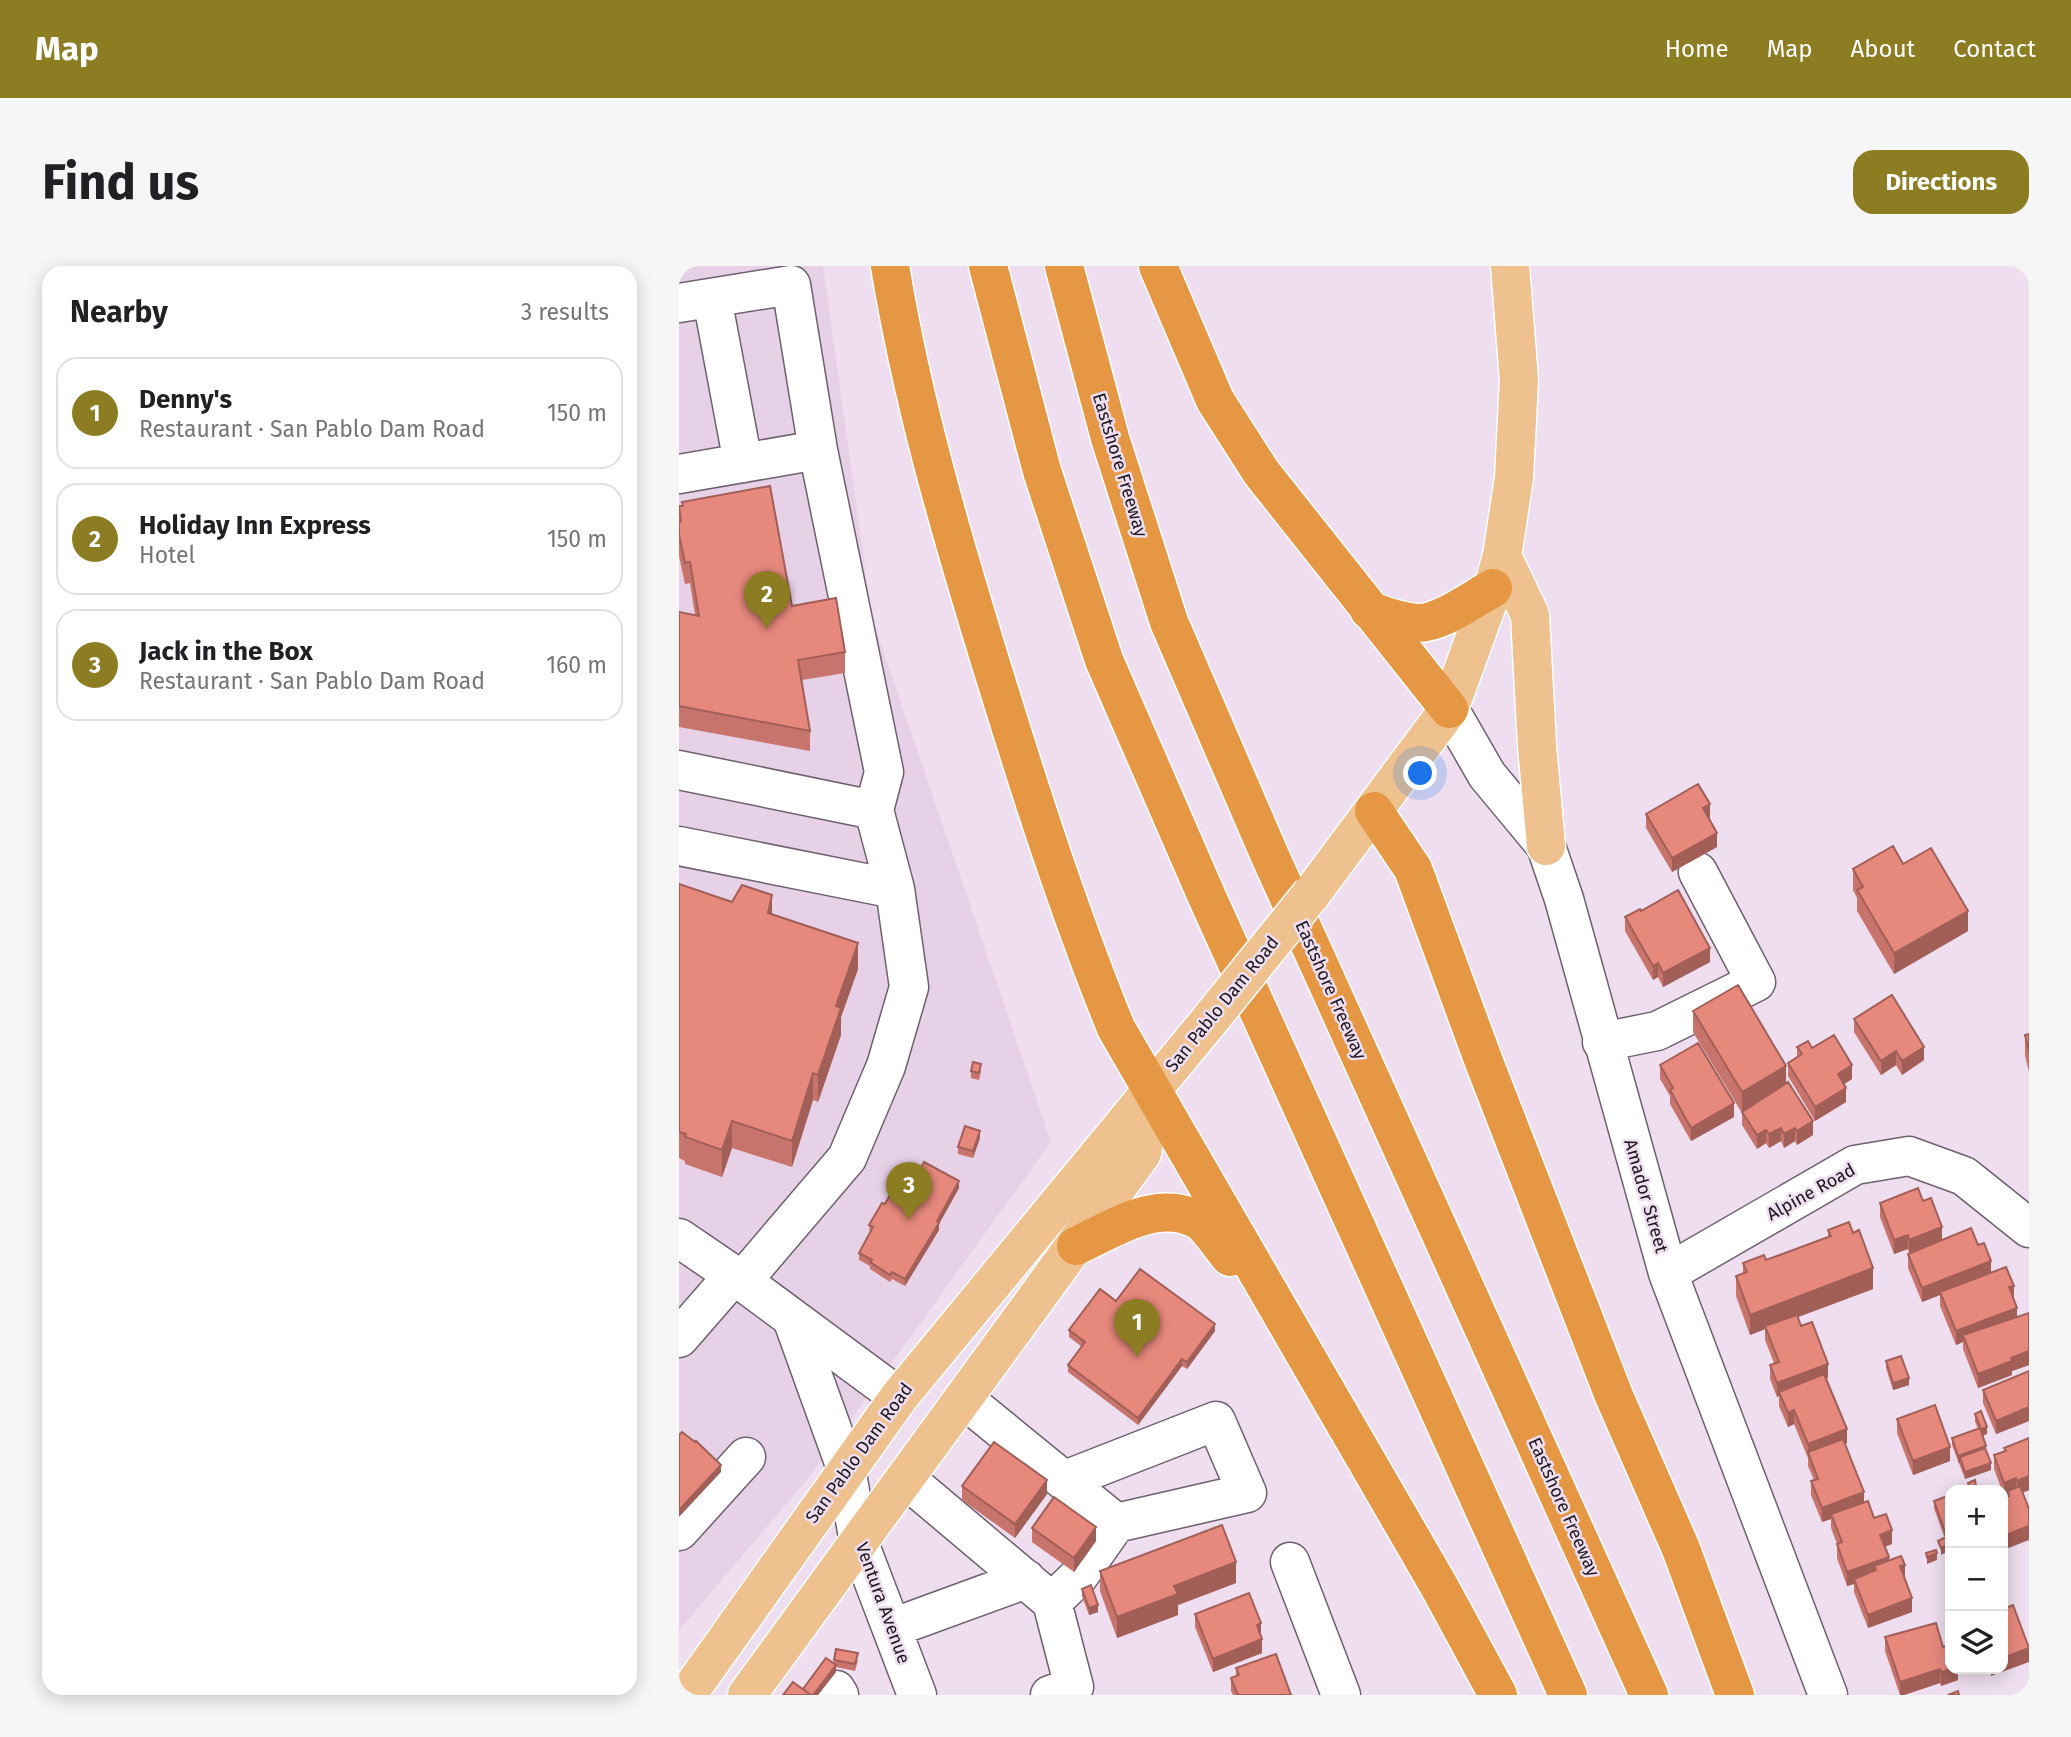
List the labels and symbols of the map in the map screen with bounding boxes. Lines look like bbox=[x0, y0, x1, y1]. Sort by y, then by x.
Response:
street label: Eastshore Freeway bbox=[1088, 390, 1152, 540]
pin: 2 bbox=[744, 571, 790, 629]
your location bbox=[1403, 756, 1437, 790]
street label: Eastshore Freeway bbox=[1291, 917, 1372, 1063]
street label: San Pablo Dam Road bbox=[1161, 932, 1283, 1076]
street label: Amador Street bbox=[1619, 1137, 1673, 1256]
street label: Alpine Road bbox=[1763, 1159, 1859, 1225]
pin: 3 bbox=[886, 1162, 932, 1220]
pin: 1 bbox=[1114, 1299, 1160, 1357]
street label: San Pablo Dam Road bbox=[801, 1378, 917, 1528]
street label: Eastshore Freeway bbox=[1524, 1434, 1605, 1580]
street label: Ventura Avenue bbox=[851, 1539, 915, 1667]

